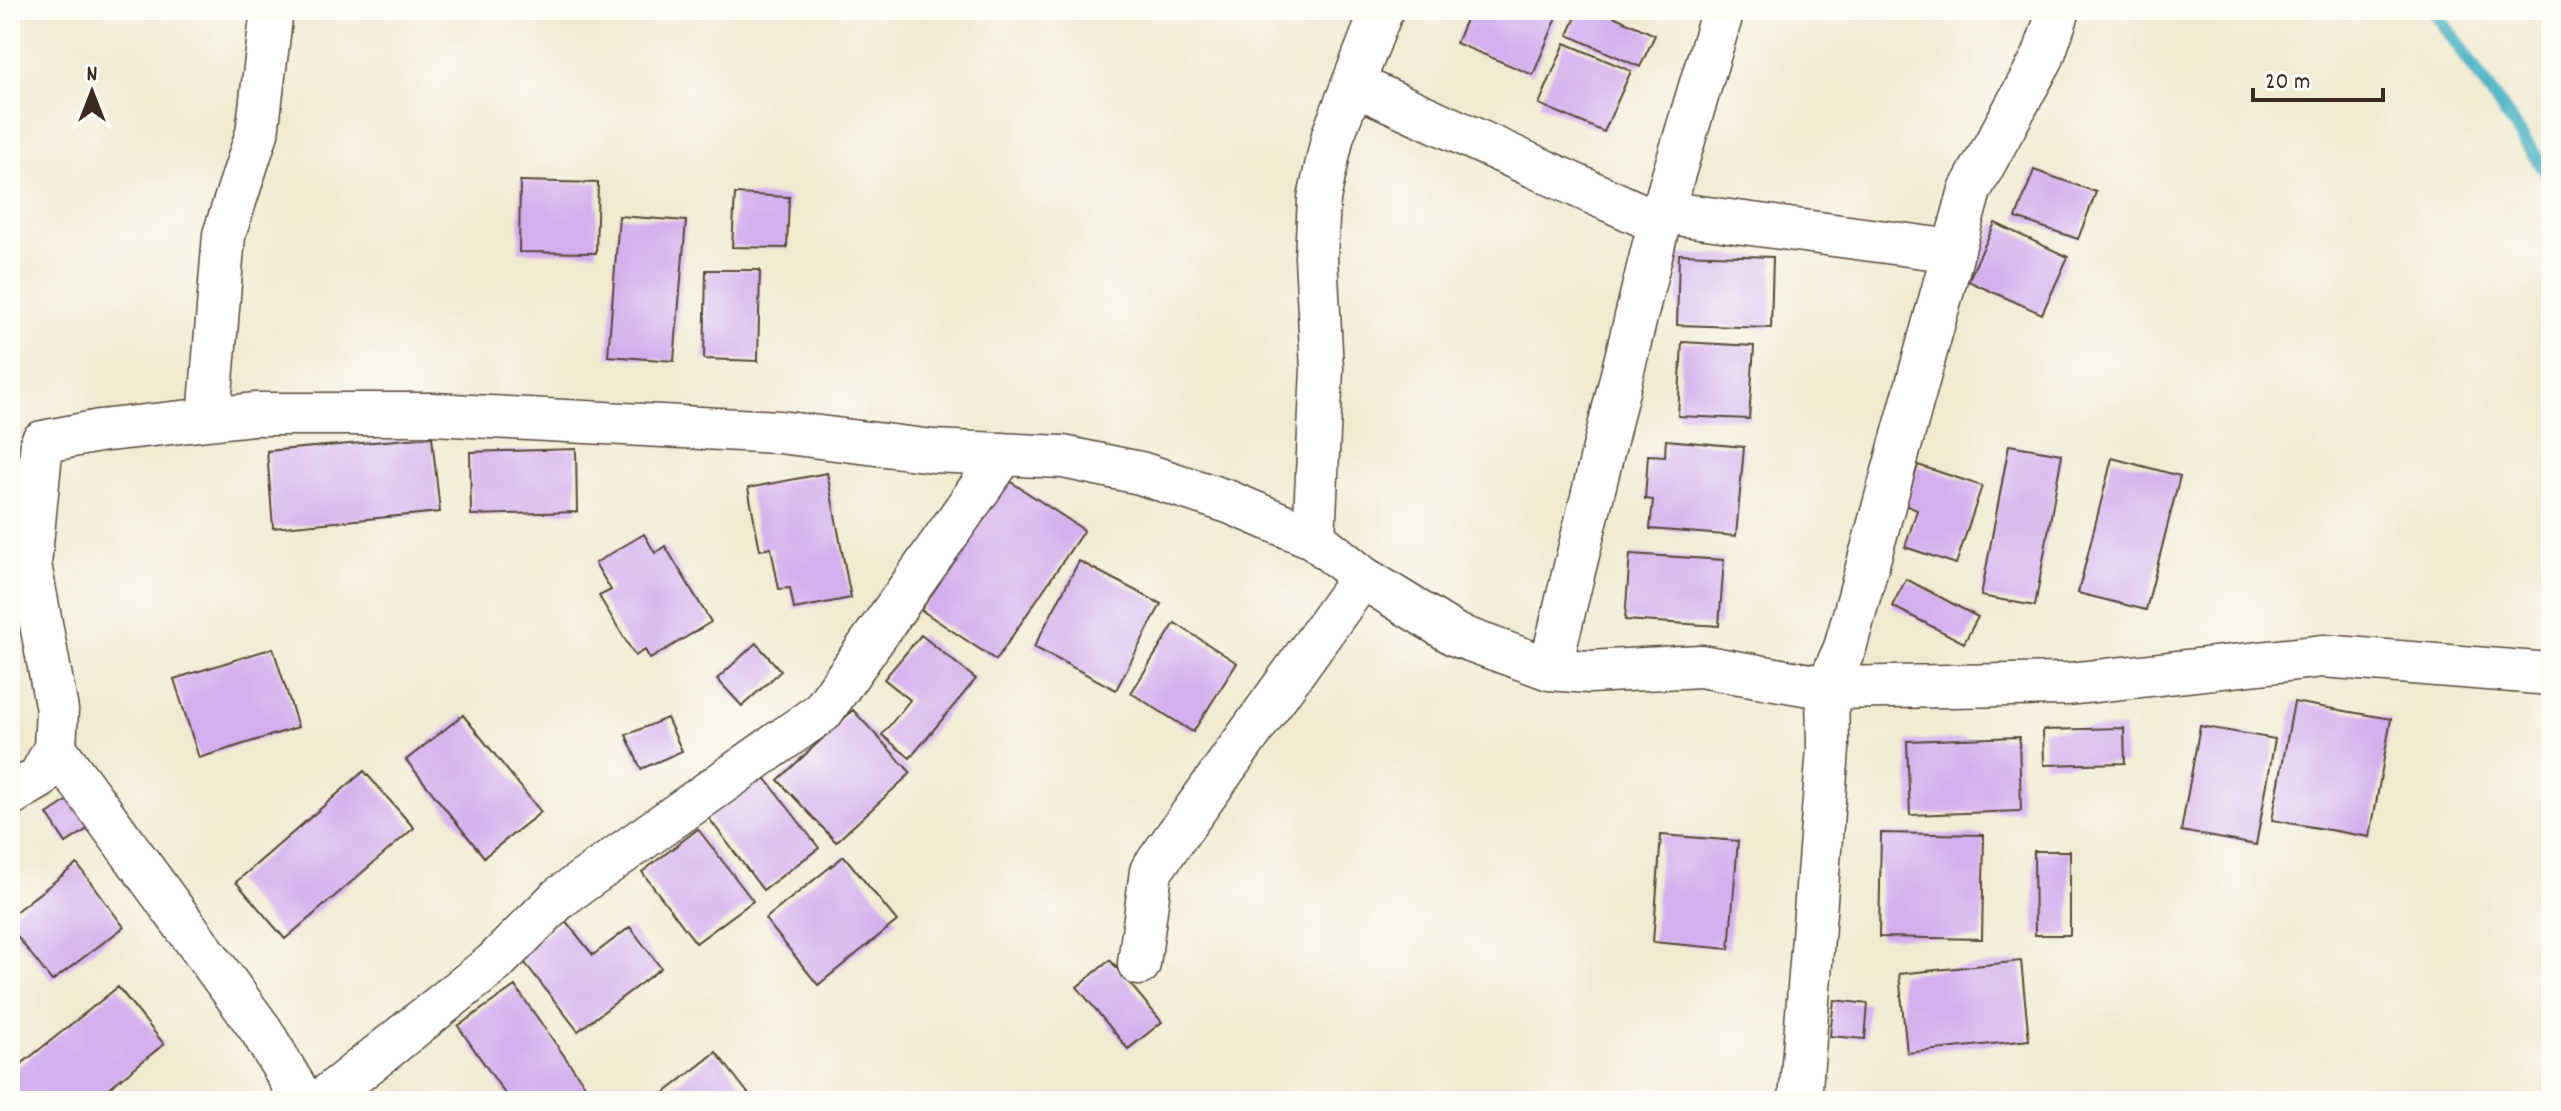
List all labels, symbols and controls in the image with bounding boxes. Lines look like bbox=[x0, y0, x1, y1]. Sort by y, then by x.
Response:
north arrow bbox=[52, 52, 132, 132]
scale bar bbox=[2253, 52, 2383, 102]
text: N bbox=[87, 60, 98, 91]
text: 20 m bbox=[2265, 66, 2311, 100]

